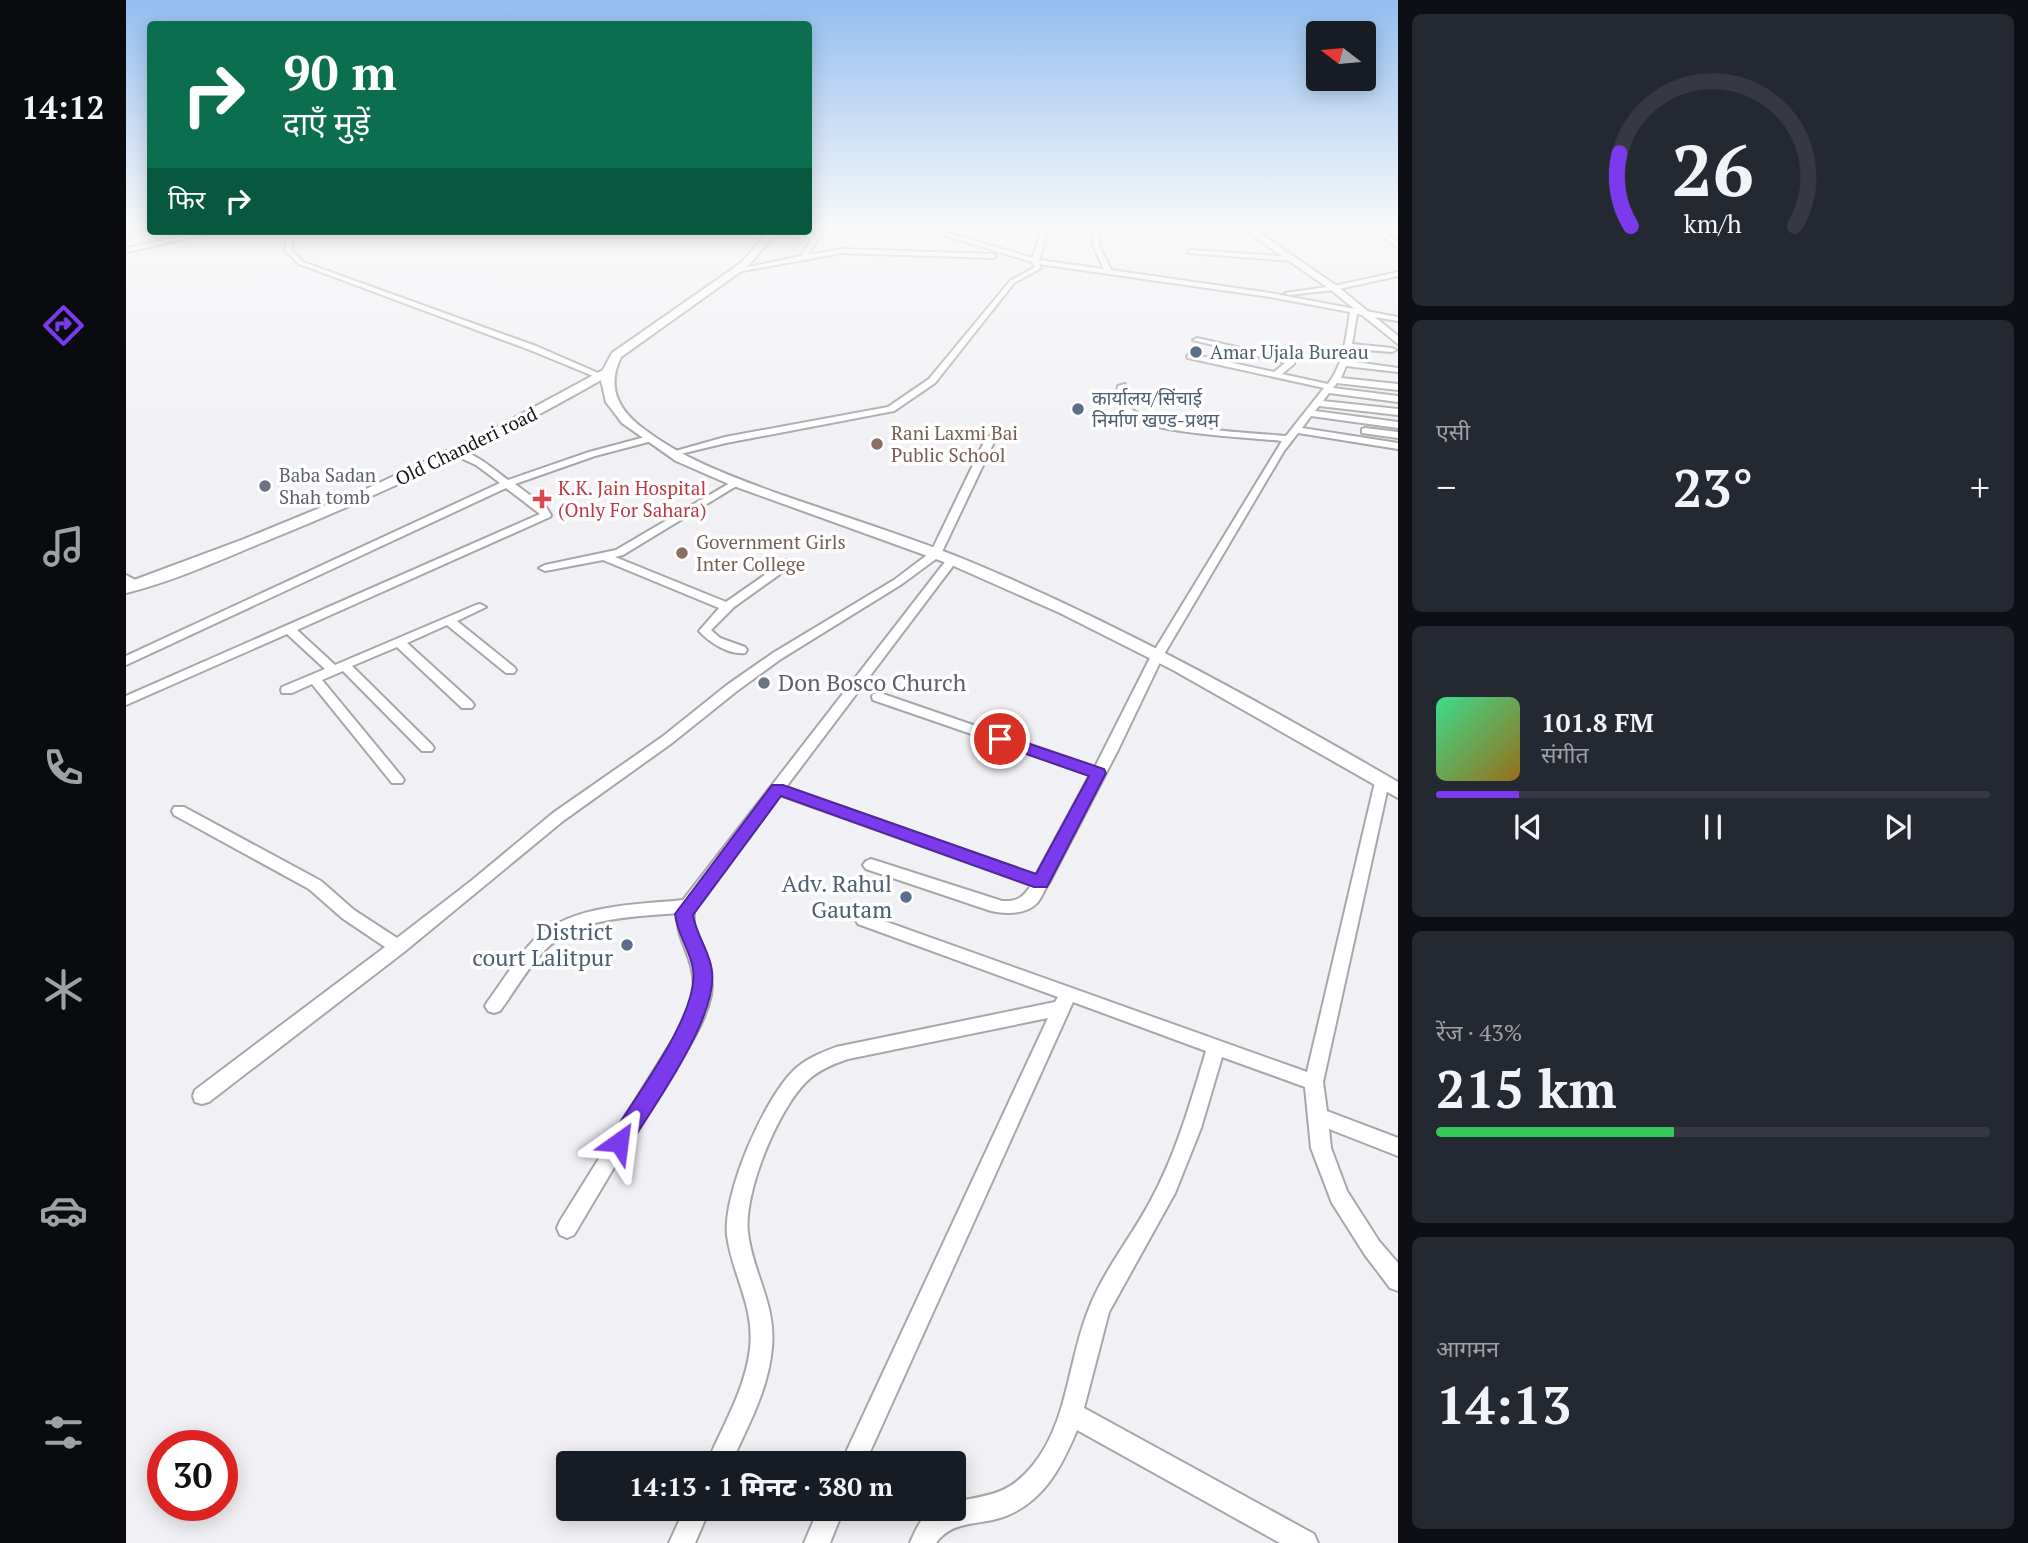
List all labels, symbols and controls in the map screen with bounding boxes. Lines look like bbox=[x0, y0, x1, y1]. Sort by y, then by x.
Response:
north arrow bbox=[1306, 21, 1376, 91]
map controls bbox=[1306, 21, 1376, 91]
text: 90 m bbox=[283, 39, 397, 104]
icon: right bbox=[168, 49, 259, 140]
text: 14:12 bbox=[21, 86, 105, 128]
text: दाएँ मुड़ें bbox=[283, 102, 370, 144]
text: 26 bbox=[1672, 120, 1754, 217]
text: फिर bbox=[168, 182, 205, 216]
icon: right bbox=[219, 182, 257, 220]
text: km/h bbox=[1684, 207, 1742, 240]
icon: directions bbox=[39, 301, 88, 350]
place label: Amar Ujala Bureau bbox=[1210, 339, 1369, 364]
marker: Amar Ujala Bureau bbox=[1188, 344, 1204, 360]
place label: कार्यालय/सिंचाई निर्माण खण्ड-प्रथम bbox=[1092, 385, 1220, 432]
street label: Old Chanderi road bbox=[391, 400, 541, 491]
marker: कार्यालय/सिंचाई निर्माण खण्ड-प्रथम bbox=[1070, 401, 1086, 417]
text: एसी bbox=[1436, 416, 1470, 447]
place label: Rani Laxmi Bai Public School bbox=[891, 420, 1018, 467]
marker: Rani Laxmi Bai Public School bbox=[869, 436, 885, 452]
text: 23° bbox=[1673, 453, 1753, 522]
place label: Baba Sadan Shah tomb bbox=[279, 462, 376, 509]
text: − bbox=[1436, 462, 1456, 512]
text: + bbox=[1970, 462, 1990, 512]
place label: K.K. Jain Hospital (Only For Sahara) bbox=[558, 475, 707, 522]
marker: Baba Sadan Shah tomb bbox=[257, 478, 273, 494]
marker: K.K. Jain Hospital (Only For Sahara) bbox=[532, 489, 552, 509]
icon: music bbox=[39, 522, 88, 571]
place label: Government Girls Inter College bbox=[696, 529, 846, 576]
marker: Government Girls Inter College bbox=[674, 545, 690, 561]
place label: Don Bosco Church bbox=[778, 667, 967, 698]
marker: Don Bosco Church bbox=[756, 675, 772, 691]
text: 101.8 FM bbox=[1541, 705, 1654, 739]
pin bbox=[970, 709, 1030, 769]
icon: arrive bbox=[981, 720, 1019, 758]
text: संगीत bbox=[1541, 739, 1589, 770]
icon: phone bbox=[39, 743, 88, 792]
icon: previous bbox=[1509, 808, 1547, 846]
icon: pause bbox=[1694, 808, 1732, 846]
icon: next bbox=[1879, 808, 1917, 846]
place label: Adv. Rahul Gautam bbox=[782, 868, 892, 925]
marker: Adv. Rahul Gautam bbox=[898, 889, 914, 905]
place label: District court Lalitpur bbox=[472, 916, 613, 973]
marker: District court Lalitpur bbox=[619, 937, 635, 953]
icon: climate bbox=[39, 965, 88, 1014]
text: रेंज · 43% bbox=[1436, 1017, 1522, 1048]
text: 215 km bbox=[1436, 1054, 1617, 1123]
position arrow bbox=[582, 1105, 656, 1179]
icon: car bbox=[39, 1186, 88, 1235]
text: आगमन bbox=[1436, 1333, 1499, 1364]
text: 14:13 bbox=[1436, 1370, 1571, 1439]
icon: filters bbox=[39, 1408, 88, 1457]
speed limit sign: 30 bbox=[147, 1430, 238, 1521]
text: 14:13 · 1 मिनट · 380 m bbox=[629, 1469, 893, 1503]

